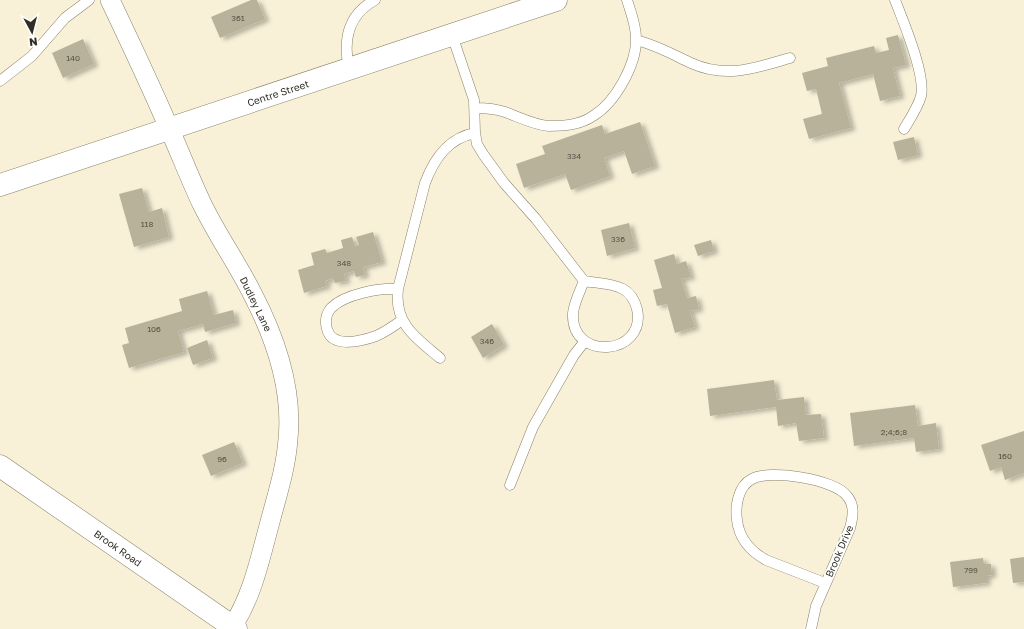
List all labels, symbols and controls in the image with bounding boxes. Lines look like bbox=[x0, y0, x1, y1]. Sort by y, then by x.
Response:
north arrow bbox=[12, 12, 52, 52]
house number: 361 bbox=[231, 13, 245, 23]
text: N bbox=[28, 35, 38, 49]
house number: 140 bbox=[66, 53, 80, 63]
street label: Centre Street bbox=[246, 77, 310, 109]
house number: 334 bbox=[567, 151, 581, 161]
house number: 118 bbox=[141, 219, 153, 229]
house number: 336 bbox=[611, 234, 625, 244]
house number: 348 bbox=[337, 258, 351, 268]
street label: Dudley Lane bbox=[238, 275, 274, 334]
house number: 106 bbox=[147, 324, 161, 334]
house number: 346 bbox=[480, 336, 494, 346]
house number: 2;4;6;8 bbox=[881, 427, 907, 437]
house number: 160 bbox=[998, 451, 1012, 461]
house number: 96 bbox=[217, 454, 227, 464]
street label: Brook Drive bbox=[823, 523, 855, 579]
street label: Brook Road bbox=[92, 527, 144, 569]
house number: 799 bbox=[964, 565, 978, 575]

